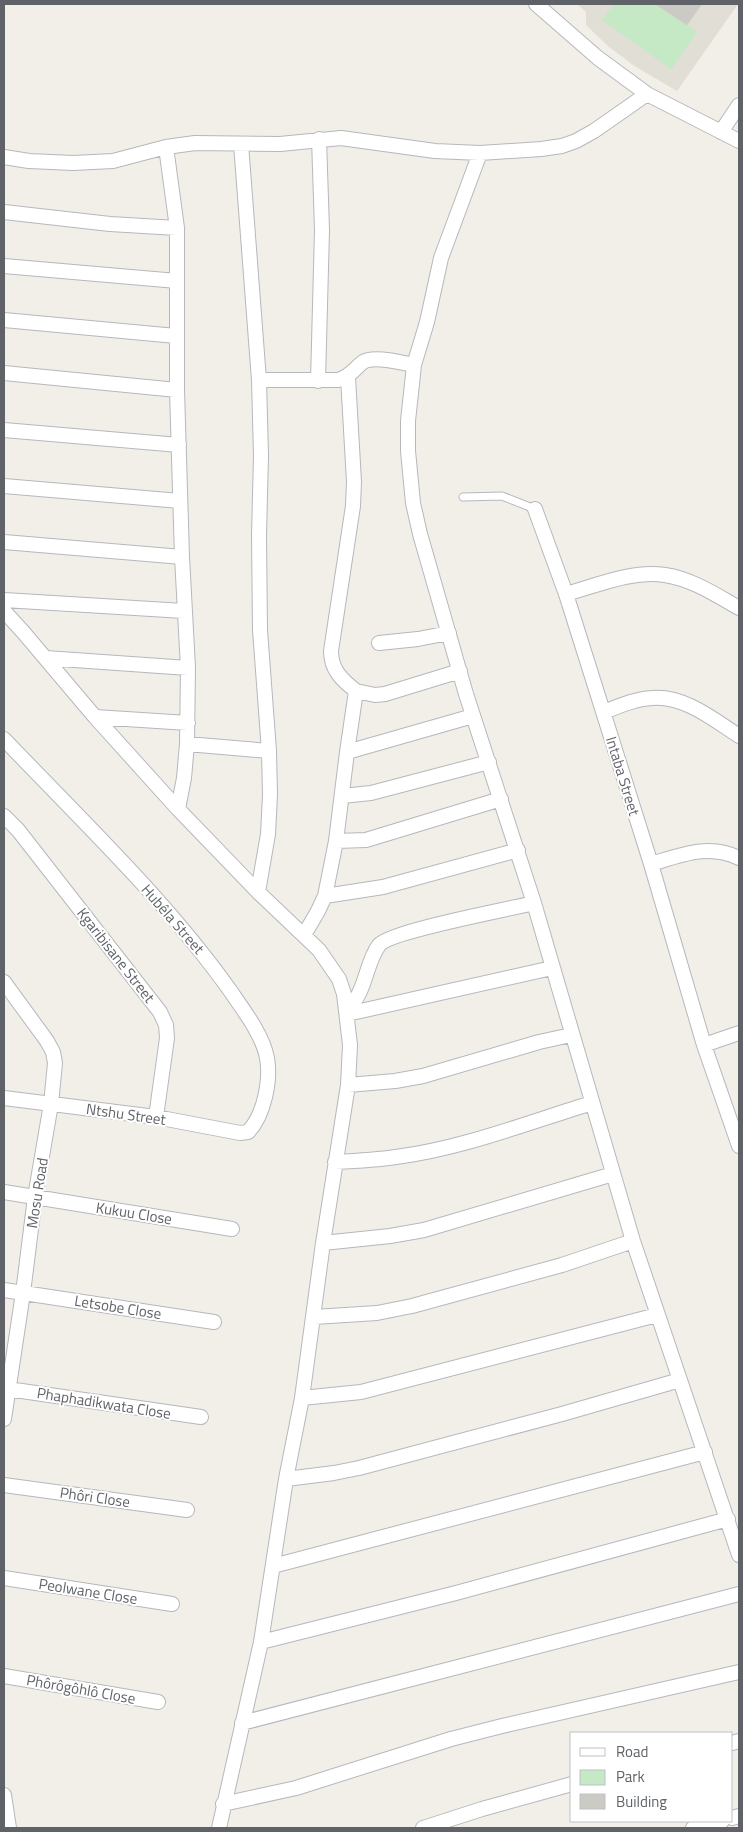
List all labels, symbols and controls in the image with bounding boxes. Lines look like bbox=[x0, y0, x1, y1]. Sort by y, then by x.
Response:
street label: Intaba Street bbox=[600, 733, 646, 819]
street label: Hubêla Street bbox=[136, 879, 211, 960]
street label: Kgaribisane Street bbox=[71, 902, 161, 1008]
street label: Ntshu Street bbox=[85, 1097, 168, 1131]
street label: Mosu Road bbox=[20, 1156, 54, 1230]
street label: Kukuu Close bbox=[94, 1196, 174, 1230]
street label: Letsobe Close bbox=[73, 1289, 163, 1325]
street label: Phaphadikwata Close bbox=[35, 1381, 173, 1425]
street label: Phôri Close bbox=[58, 1481, 132, 1513]
street label: Peolwane Close bbox=[37, 1572, 139, 1610]
street label: Phôrôgôhlô Close bbox=[25, 1668, 137, 1710]
legend bbox=[570, 1732, 733, 1822]
text: Road bbox=[616, 1740, 648, 1763]
text: Park bbox=[616, 1765, 645, 1788]
text: Building bbox=[616, 1790, 667, 1813]

